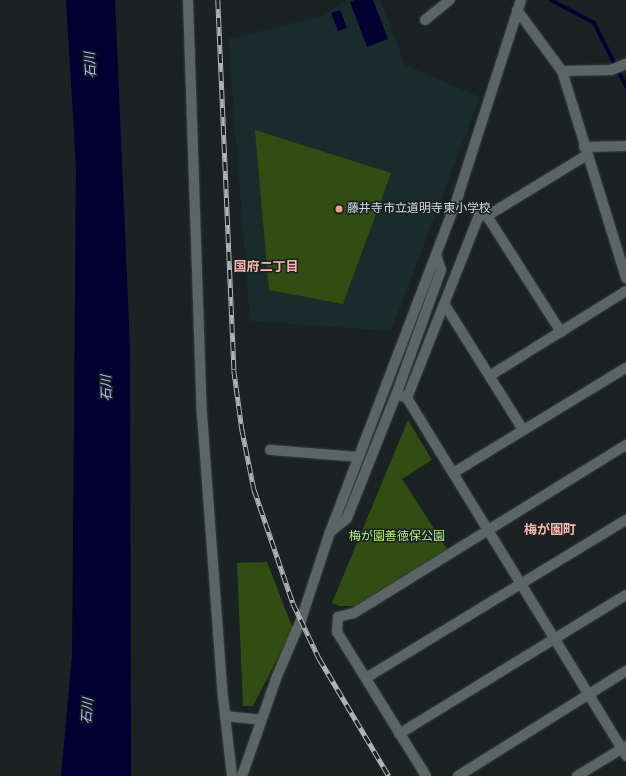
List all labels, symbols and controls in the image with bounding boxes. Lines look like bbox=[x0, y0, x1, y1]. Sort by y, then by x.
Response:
water label: 石川 bbox=[83, 52, 99, 78]
place label: 藤井寺市立道明寺東小学校 bbox=[347, 202, 491, 216]
marker: 藤井寺市立道明寺東小学校 bbox=[334, 204, 344, 214]
district label: 国府二丁目 bbox=[234, 259, 298, 275]
water label: 石川 bbox=[99, 375, 115, 401]
district label: 梅が園町 bbox=[524, 522, 576, 538]
park label: 梅が園善徳保公園 bbox=[349, 530, 445, 544]
water label: 石川 bbox=[79, 697, 97, 725]

